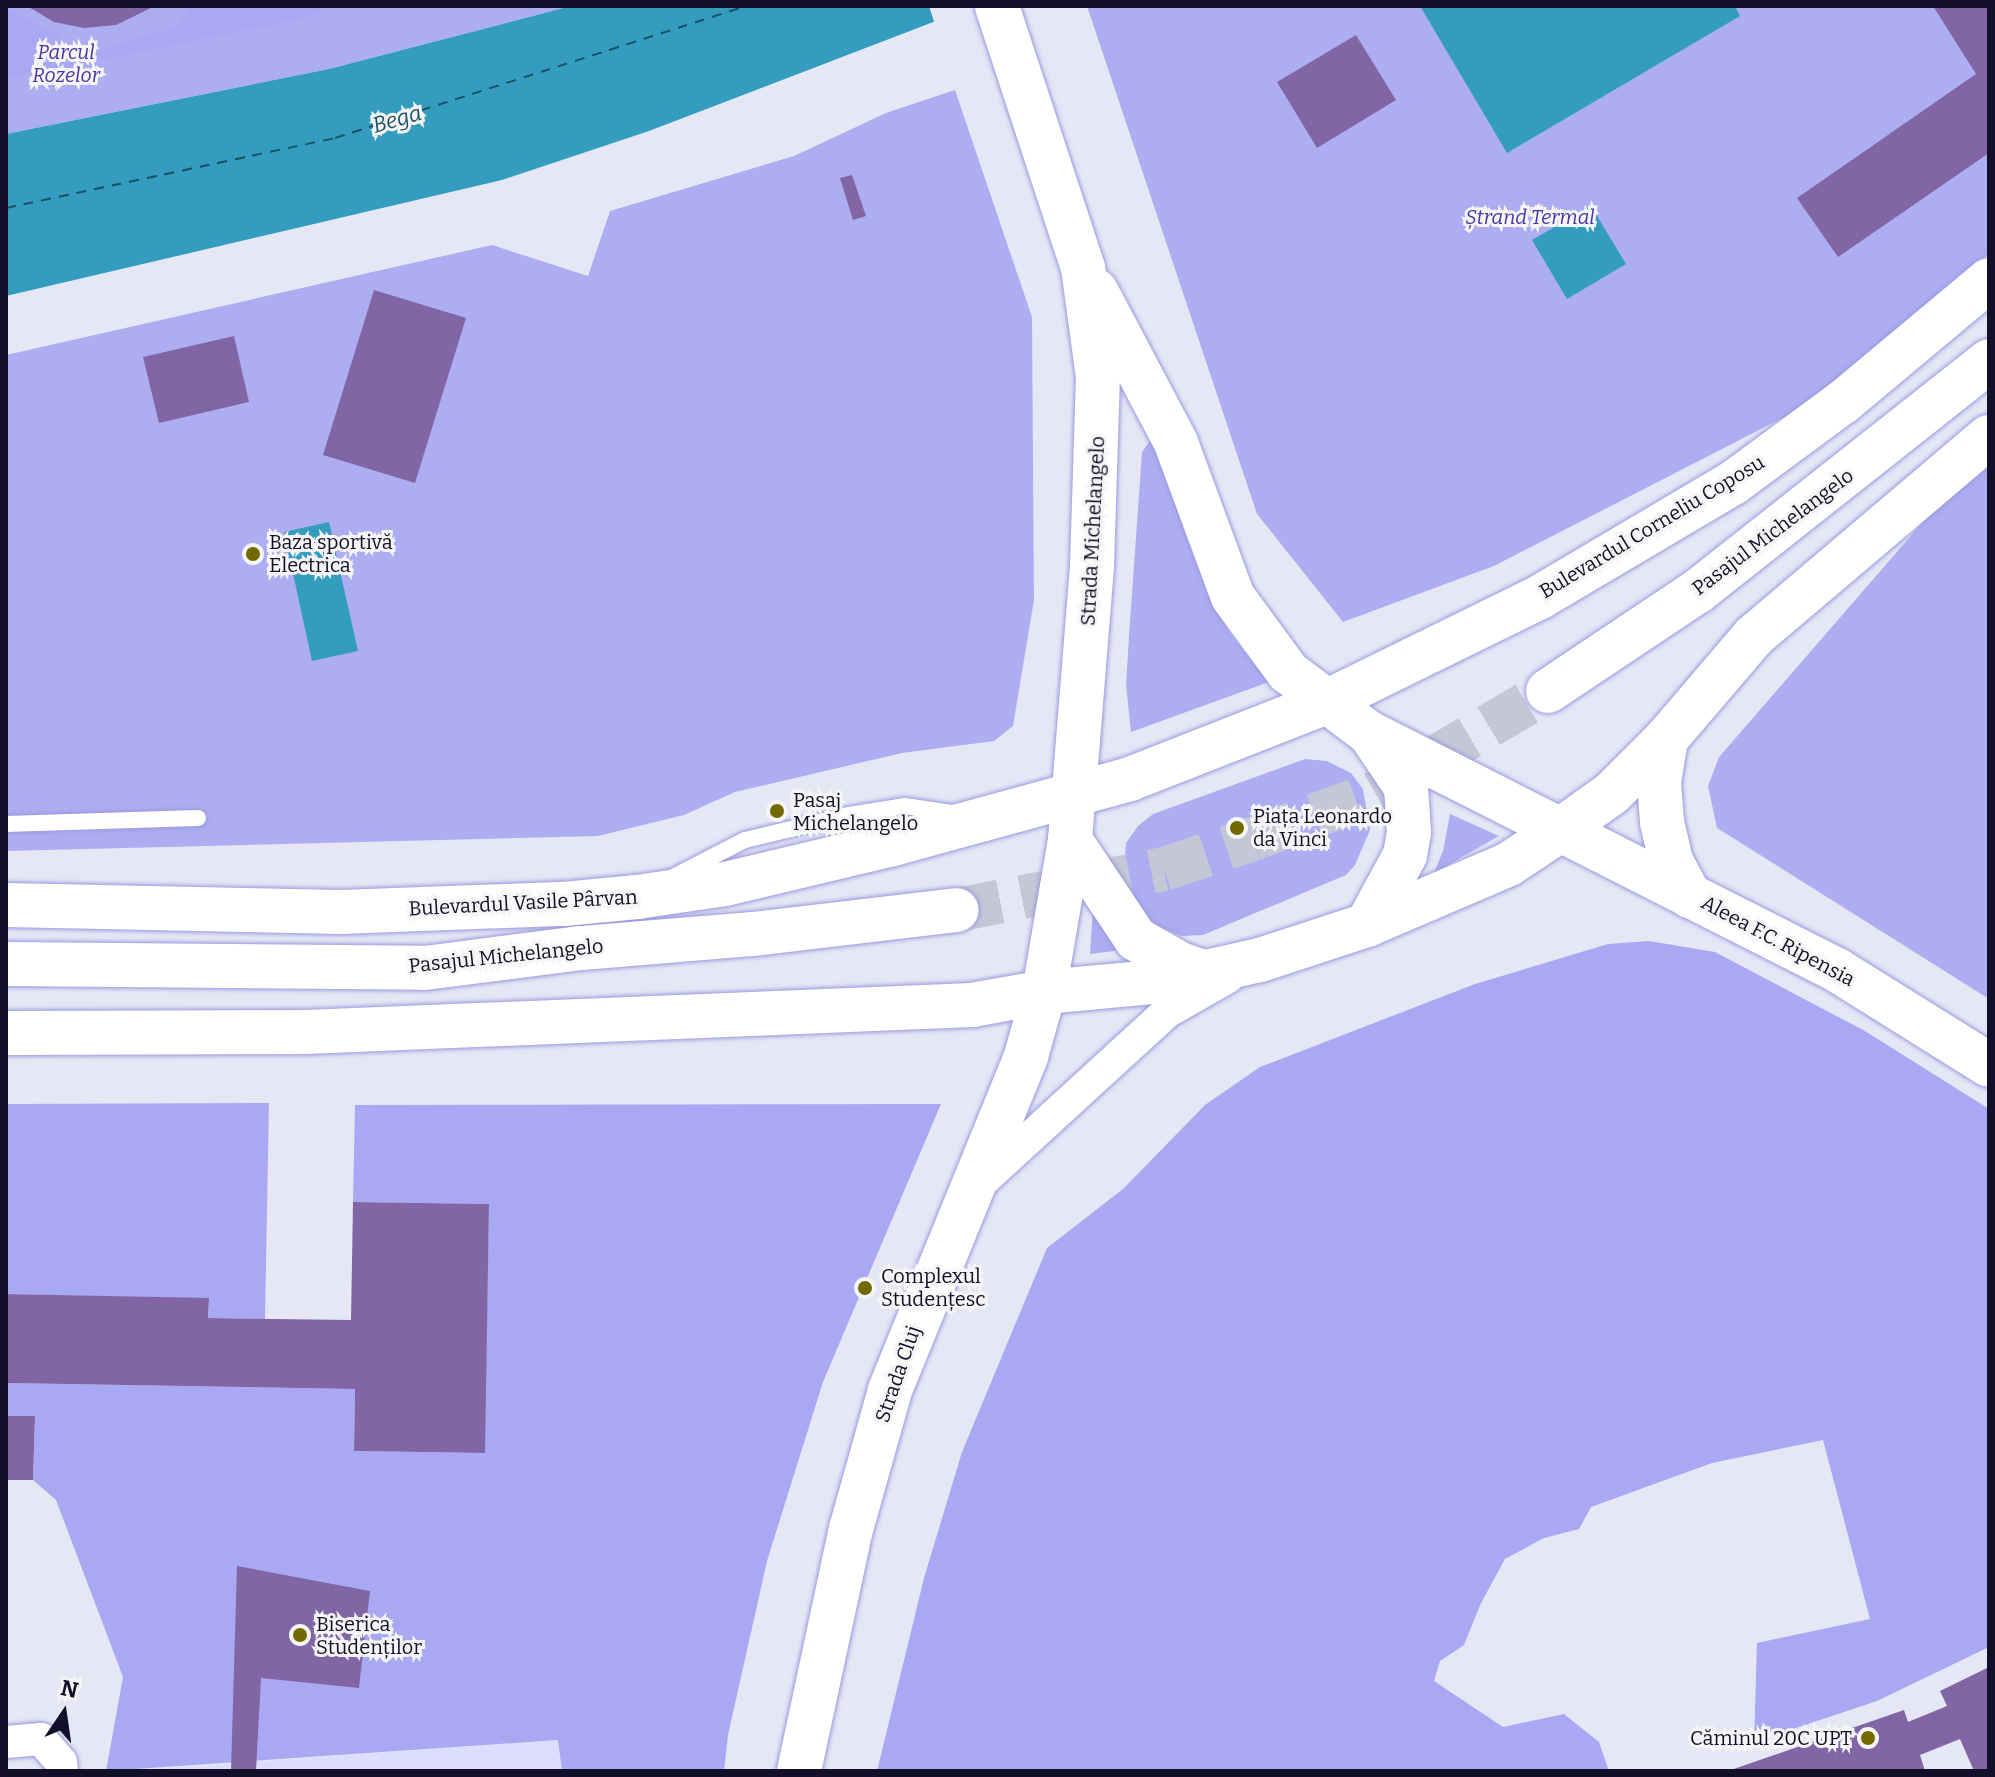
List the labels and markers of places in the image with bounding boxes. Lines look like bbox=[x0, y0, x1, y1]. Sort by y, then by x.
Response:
place label: Baza sportivă Electrica bbox=[269, 530, 393, 577]
marker: Baza sportivă Electrica bbox=[244, 545, 262, 563]
place label: Pasaj Michelangelo bbox=[793, 788, 918, 835]
marker: Pasaj Michelangelo bbox=[768, 802, 786, 820]
place label: Piața Leonardo da Vinci bbox=[1253, 804, 1392, 851]
marker: Piața Leonardo da Vinci bbox=[1228, 819, 1246, 837]
place label: Complexul Studențesc bbox=[881, 1264, 986, 1311]
marker: Complexul Studențesc bbox=[856, 1279, 874, 1297]
place label: Biserica Studenților bbox=[316, 1612, 422, 1659]
marker: Biserica Studenților bbox=[291, 1626, 309, 1644]
place label: Căminul 20C UPT bbox=[1690, 1726, 1852, 1750]
marker: Căminul 20C UPT bbox=[1859, 1729, 1877, 1747]

